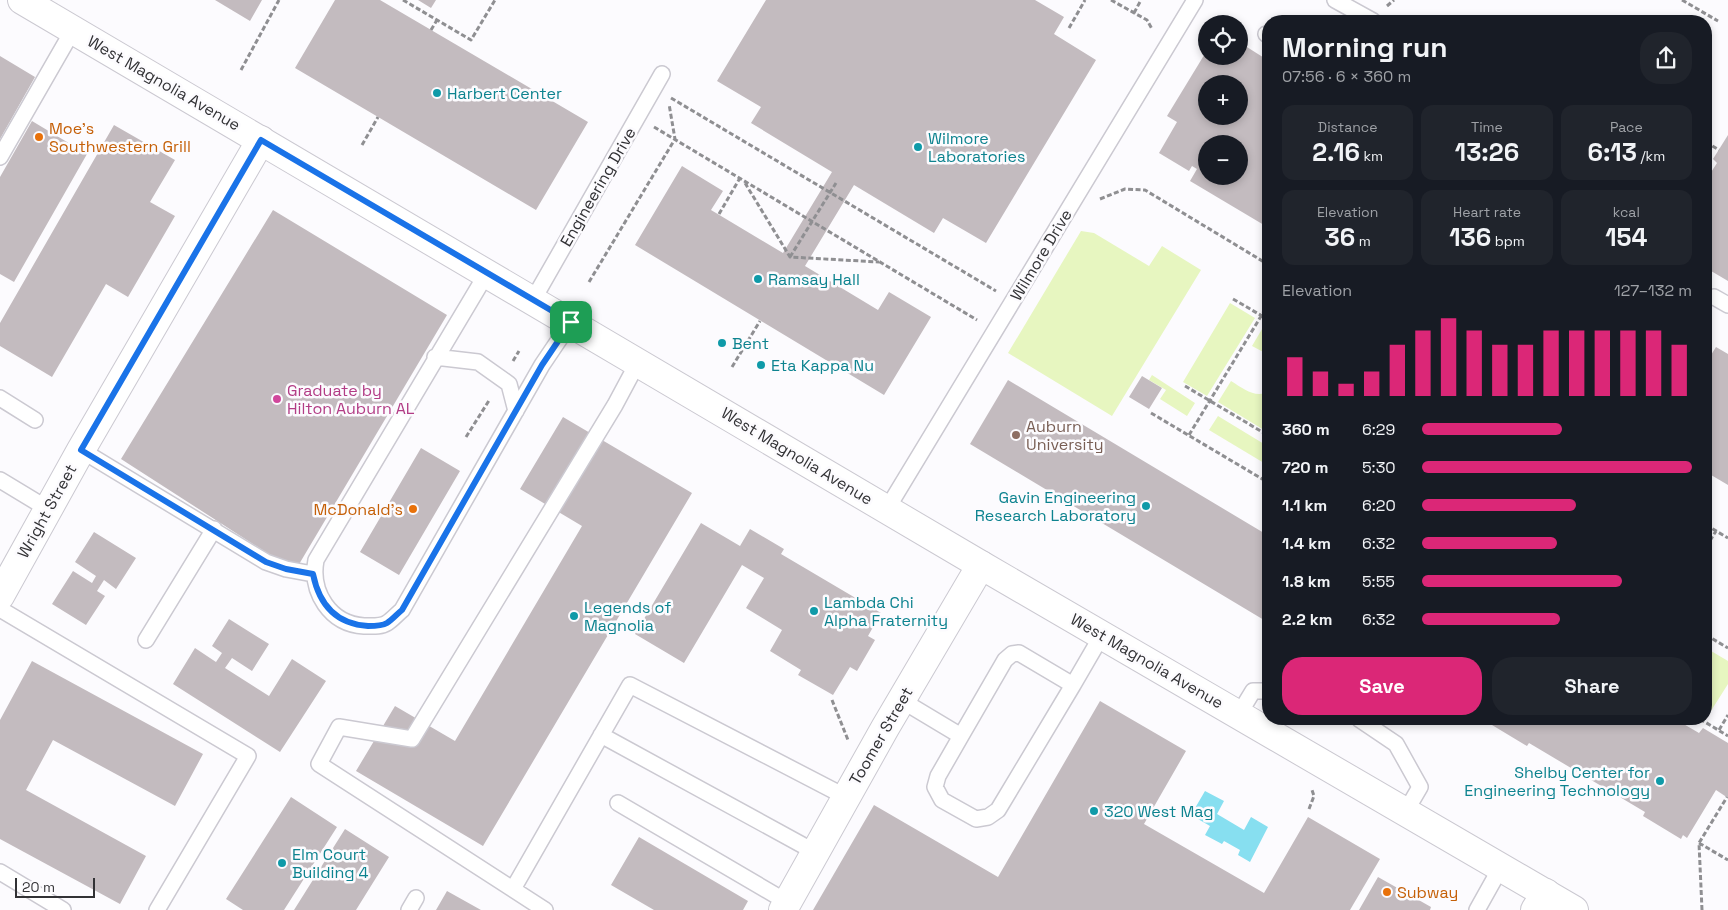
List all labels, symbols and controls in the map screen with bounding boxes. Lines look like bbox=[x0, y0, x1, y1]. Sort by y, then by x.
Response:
map controls bbox=[1198, 15, 1248, 185]
button: locate bbox=[1198, 15, 1248, 65]
text: Morning run bbox=[1282, 29, 1447, 65]
street label: West Magnolia Avenue bbox=[84, 31, 244, 135]
button: share bbox=[1640, 32, 1692, 84]
text: 07:56 · 6 × 360 m bbox=[1282, 66, 1411, 87]
button: + bbox=[1198, 75, 1248, 125]
place label: Harbert Center bbox=[447, 83, 562, 104]
marker: Harbert Center bbox=[431, 87, 443, 99]
place label: Moe's Southwestern Grill bbox=[49, 118, 191, 157]
text: Distance bbox=[1318, 118, 1377, 136]
text: Time bbox=[1471, 118, 1503, 136]
text: Pace bbox=[1610, 118, 1643, 136]
street label: Engineering Drive bbox=[555, 124, 641, 250]
place label: Wilmore Laboratories bbox=[928, 128, 1025, 167]
marker: Moe's Southwestern Grill bbox=[33, 131, 45, 143]
button: − bbox=[1198, 135, 1248, 185]
text: 2.16 bbox=[1312, 136, 1360, 168]
text: 13:26 bbox=[1455, 136, 1519, 168]
text: 6:13 bbox=[1587, 136, 1637, 168]
marker: Wilmore Laboratories bbox=[912, 141, 924, 153]
text: km bbox=[1360, 147, 1383, 165]
text: /km bbox=[1637, 147, 1665, 165]
text: Elevation bbox=[1317, 203, 1378, 221]
text: Heart rate bbox=[1453, 203, 1521, 221]
text: kcal bbox=[1613, 203, 1640, 221]
street label: Wilmore Drive bbox=[1005, 205, 1077, 305]
text: 36 bbox=[1325, 221, 1355, 253]
text: 136 bbox=[1449, 221, 1491, 253]
text: 154 bbox=[1605, 221, 1647, 253]
text: m bbox=[1355, 232, 1371, 250]
text: bpm bbox=[1491, 232, 1525, 250]
place label: Ramsay Hall bbox=[768, 269, 860, 290]
marker: Ramsay Hall bbox=[752, 273, 764, 285]
text: Elevation bbox=[1282, 280, 1352, 301]
text: 127–132 m bbox=[1614, 280, 1692, 301]
pin bbox=[550, 301, 592, 343]
icon: arrive bbox=[557, 308, 585, 336]
place label: Bent bbox=[732, 333, 769, 354]
marker: Bent bbox=[716, 337, 728, 349]
place label: Eta Kappa Nu bbox=[771, 355, 874, 376]
marker: Eta Kappa Nu bbox=[755, 359, 767, 371]
place label: Graduate by Hilton Auburn AL bbox=[287, 380, 415, 419]
marker: Graduate by Hilton Auburn AL bbox=[271, 393, 283, 405]
street label: West Magnolia Avenue bbox=[717, 402, 877, 510]
place label: Auburn University bbox=[1026, 416, 1104, 455]
text: 360 m bbox=[1282, 419, 1330, 440]
text: 6:29 bbox=[1362, 419, 1395, 440]
marker: Auburn University bbox=[1010, 429, 1022, 441]
text: 720 m bbox=[1282, 457, 1328, 478]
text: 5:30 bbox=[1362, 457, 1396, 478]
street label: Wright Street bbox=[13, 460, 81, 562]
place label: Gavin Engineering Research Laboratory bbox=[975, 487, 1136, 526]
text: 1.1 km bbox=[1282, 495, 1327, 516]
text: 6:20 bbox=[1362, 495, 1396, 516]
place label: McDonald's bbox=[313, 499, 403, 520]
marker: Gavin Engineering Research Laboratory bbox=[1140, 500, 1152, 512]
marker: McDonald's bbox=[407, 503, 419, 515]
text: 1.4 km bbox=[1282, 533, 1331, 554]
text: 6:32 bbox=[1362, 533, 1395, 554]
text: 1.8 km bbox=[1282, 571, 1330, 592]
text: 5:55 bbox=[1362, 571, 1395, 592]
place label: Lambda Chi Alpha Fraternity bbox=[824, 592, 948, 631]
place label: Legends of Magnolia bbox=[584, 597, 671, 636]
marker: Lambda Chi Alpha Fraternity bbox=[808, 605, 820, 617]
street label: West Magnolia Avenue bbox=[1067, 609, 1227, 713]
text: 2.2 km bbox=[1282, 609, 1333, 630]
text: 6:32 bbox=[1362, 609, 1395, 630]
marker: Legends of Magnolia bbox=[568, 610, 580, 622]
button: Save bbox=[1282, 657, 1482, 715]
button: Share bbox=[1492, 657, 1692, 715]
street label: Toomer Street bbox=[844, 683, 918, 789]
place label: Shelby Center for Engineering Technology bbox=[1464, 762, 1650, 801]
marker: Shelby Center for Engineering Technology bbox=[1654, 775, 1666, 787]
place label: 320 West Mag bbox=[1104, 801, 1214, 822]
marker: 320 West Mag bbox=[1088, 805, 1100, 817]
place label: Elm Court Building 4 bbox=[292, 844, 369, 883]
marker: Elm Court Building 4 bbox=[276, 857, 288, 869]
scale bar bbox=[15, 875, 95, 898]
text: 20 m bbox=[22, 878, 55, 896]
place label: Subway bbox=[1397, 882, 1458, 903]
marker: Subway bbox=[1381, 886, 1393, 898]

